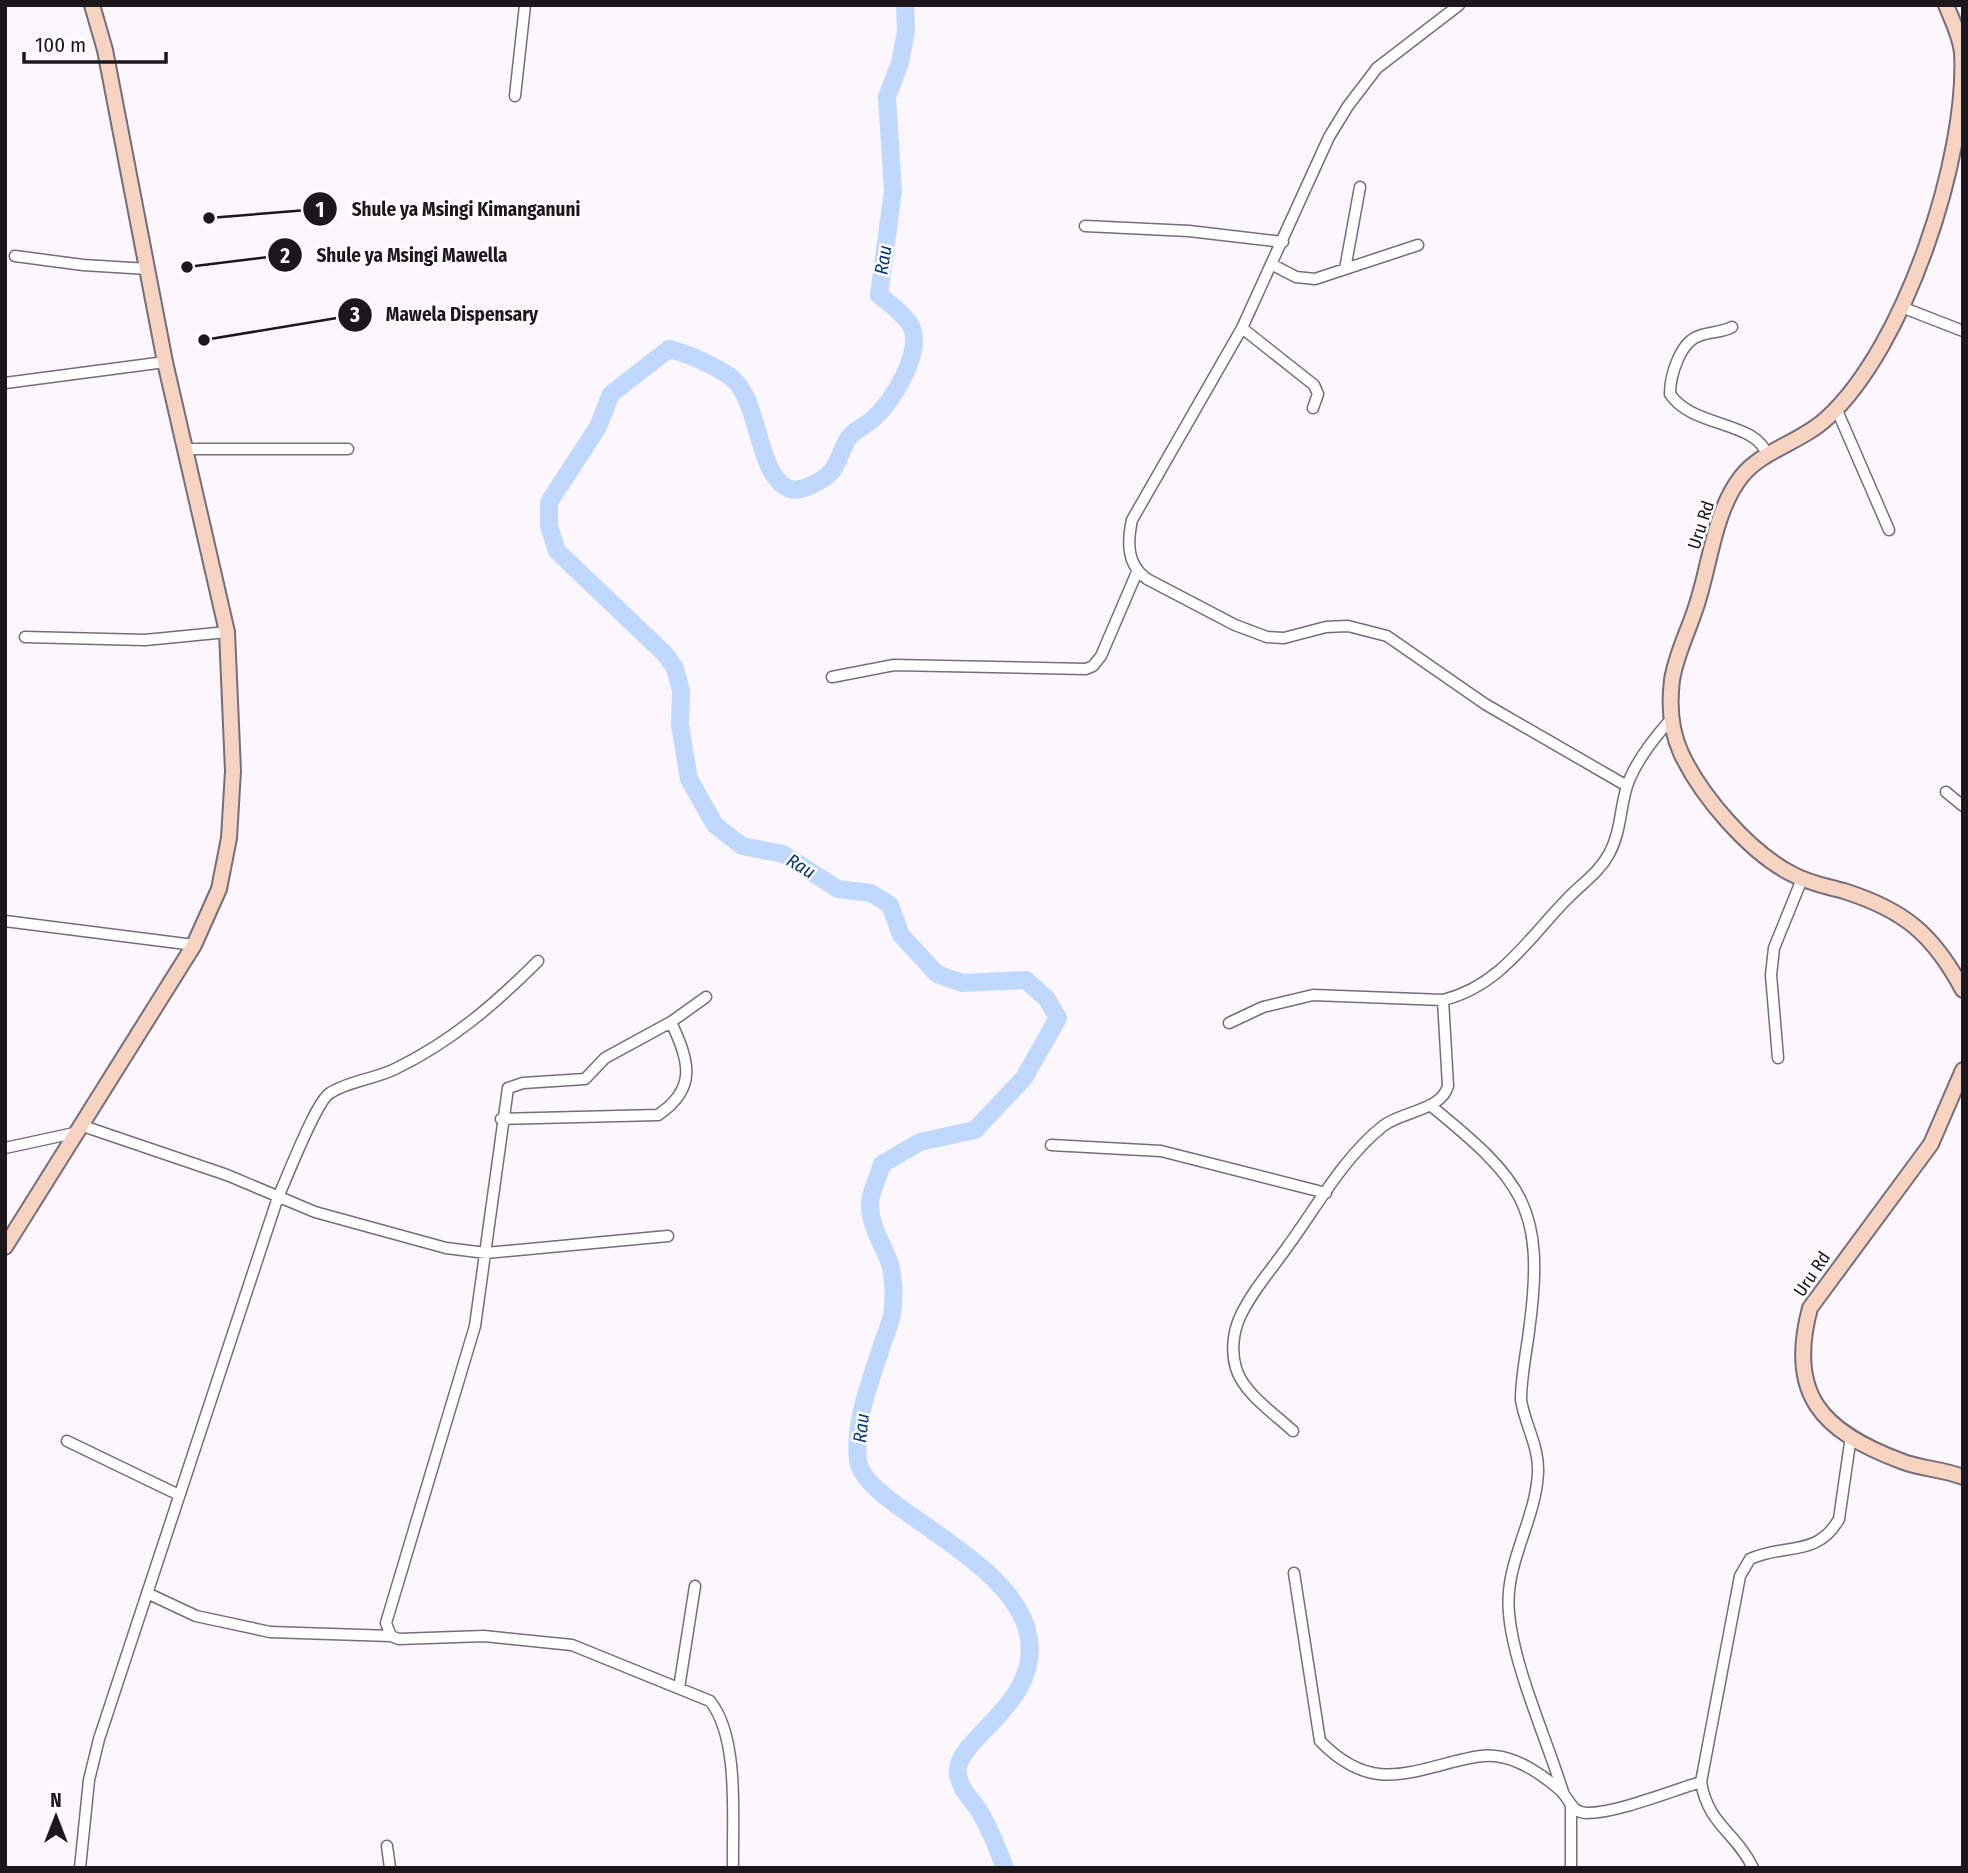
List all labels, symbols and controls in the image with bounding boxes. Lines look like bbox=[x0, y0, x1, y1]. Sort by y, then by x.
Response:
scale bar bbox=[24, 21, 166, 65]
text: 100 m bbox=[35, 32, 86, 58]
callout: Shule ya Msingi Kimanganuni bbox=[303, 189, 594, 229]
text: 1 bbox=[316, 197, 324, 223]
text: Shule ya Msingi Kimanganuni bbox=[352, 198, 580, 221]
callout: Shule ya Msingi Mawella bbox=[268, 235, 522, 275]
text: 2 bbox=[279, 243, 290, 269]
text: Shule ya Msingi Mawella bbox=[316, 244, 508, 267]
water label: Rau bbox=[870, 244, 896, 276]
callout: Mawela Dispensary bbox=[337, 295, 553, 335]
text: 3 bbox=[349, 302, 360, 328]
text: Mawela Dispensary bbox=[386, 303, 539, 326]
street label: Uru Rd bbox=[1683, 498, 1719, 552]
water label: Rau bbox=[782, 848, 820, 884]
street label: Uru Rd bbox=[1789, 1247, 1835, 1301]
water label: Rau bbox=[848, 1412, 874, 1444]
north arrow bbox=[21, 1782, 91, 1852]
text: N bbox=[50, 1789, 62, 1812]

